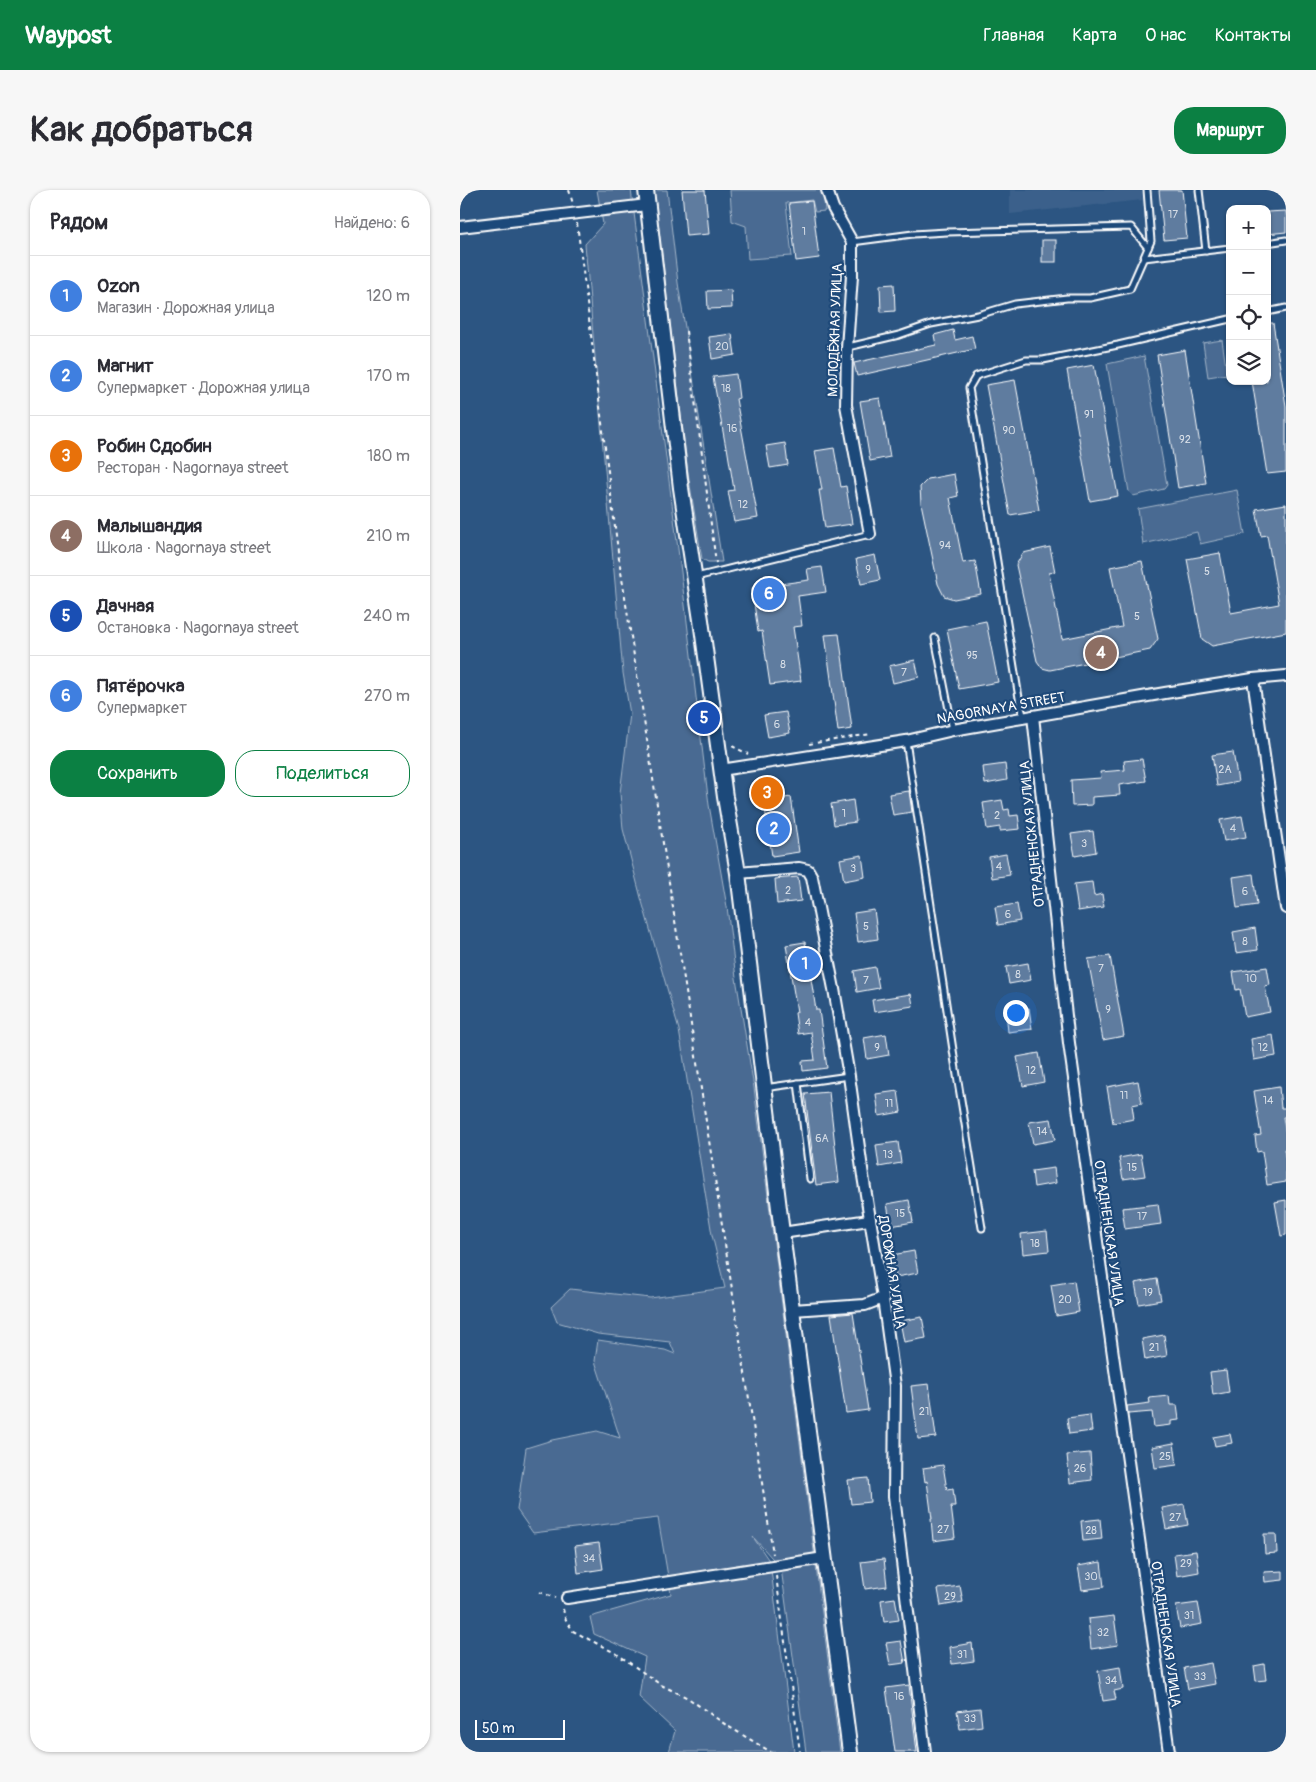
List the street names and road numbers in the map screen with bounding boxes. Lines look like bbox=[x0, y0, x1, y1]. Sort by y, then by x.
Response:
street label: МОЛОДЁЖНАЯ УЛИЦА bbox=[824, 263, 846, 397]
street label: NAGORNAYA STREET bbox=[936, 688, 1067, 728]
street label: ОТРАДНЕНСКАЯ УЛИЦА bbox=[1016, 760, 1048, 908]
street label: ОТРАДНЕНСКАЯ УЛИЦА bbox=[1090, 1159, 1128, 1307]
street label: ДОРОЖНАЯ УЛИЦА bbox=[874, 1213, 909, 1330]
street label: ОТРАДНЕНСКАЯ УЛИЦА bbox=[1147, 1560, 1185, 1708]

